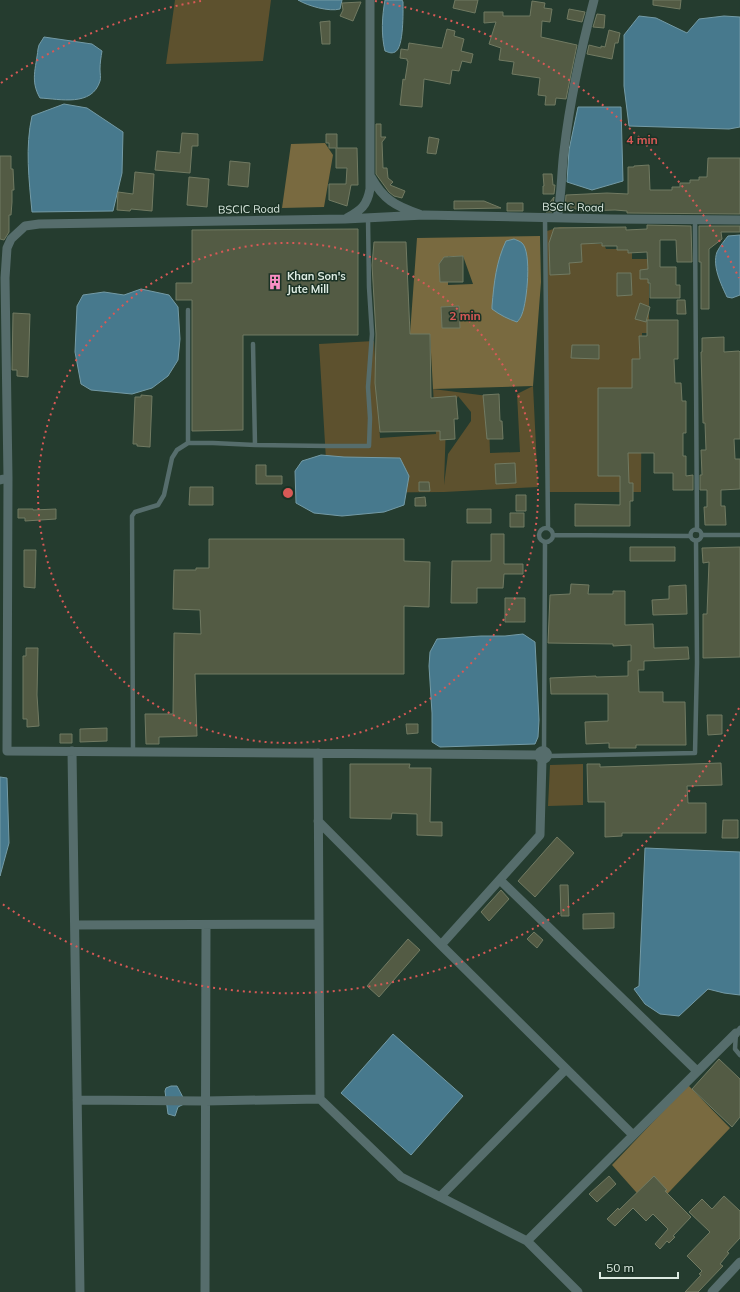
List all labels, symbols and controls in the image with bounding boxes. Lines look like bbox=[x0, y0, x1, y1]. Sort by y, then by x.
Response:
text: 4 min bbox=[626, 132, 658, 147]
street label: BSCIC Road bbox=[542, 199, 604, 215]
street label: BSCIC Road bbox=[218, 201, 280, 217]
place label: Khan Son's Jute Mill bbox=[287, 269, 346, 296]
building icon: Khan Son's Jute Mill bbox=[266, 273, 284, 291]
text: 2 min bbox=[449, 308, 481, 323]
centre of rings bbox=[281, 486, 295, 500]
scale bar bbox=[600, 1254, 678, 1280]
text: 50 m bbox=[606, 1260, 634, 1275]

